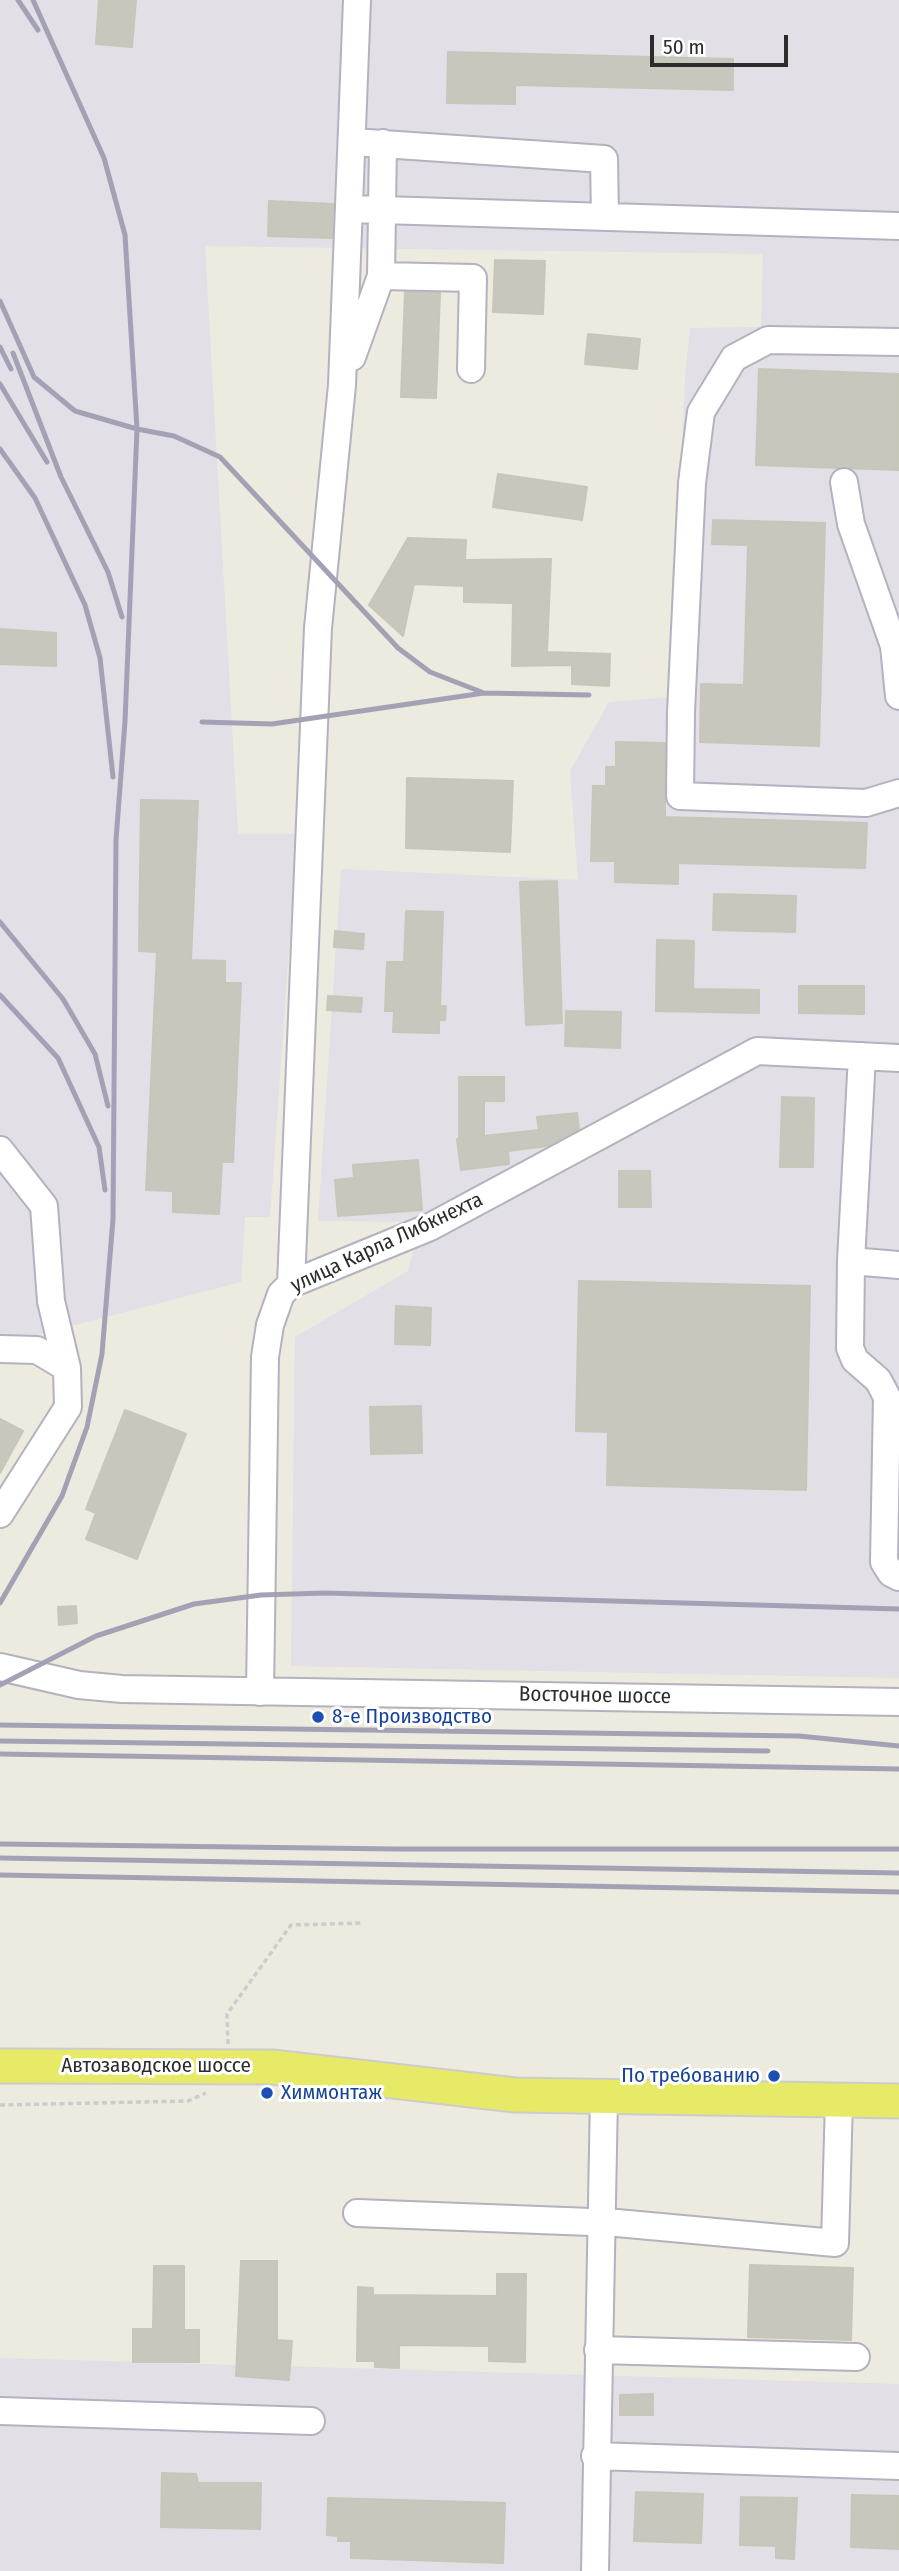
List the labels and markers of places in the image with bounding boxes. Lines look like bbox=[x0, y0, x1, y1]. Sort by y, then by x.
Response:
place label: 8-е Производство bbox=[332, 1704, 492, 1730]
marker: 8-е Производство bbox=[310, 1709, 326, 1725]
place label: По требованию bbox=[621, 2063, 760, 2089]
marker: По требованию bbox=[766, 2068, 782, 2084]
place label: Химмонтаж bbox=[281, 2080, 382, 2106]
marker: Химмонтаж bbox=[259, 2085, 275, 2101]

